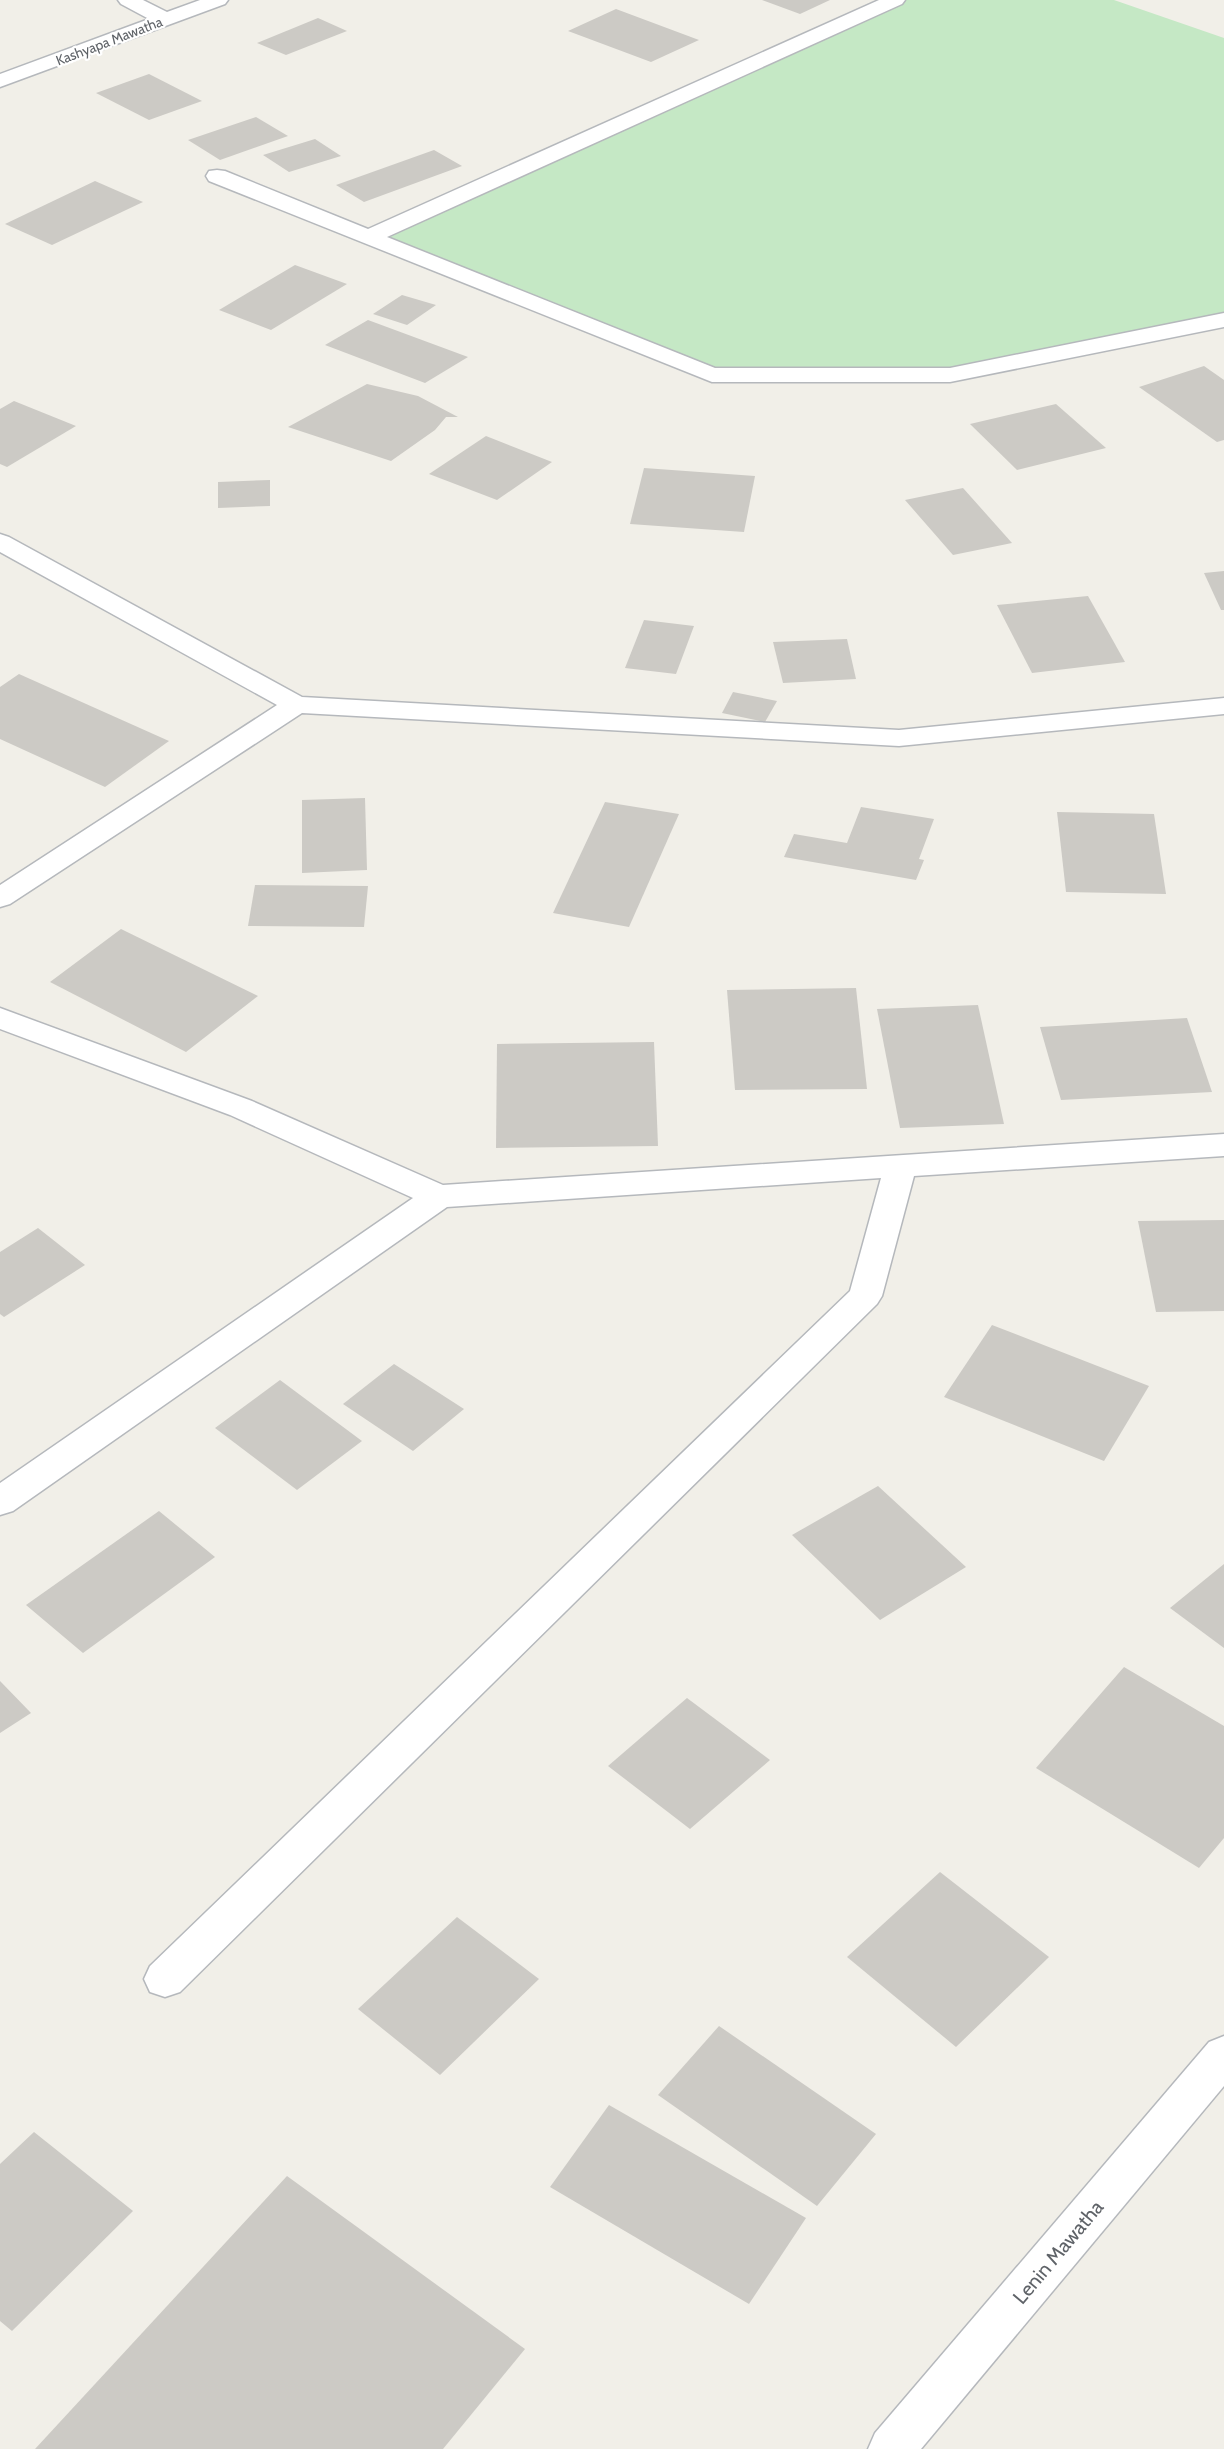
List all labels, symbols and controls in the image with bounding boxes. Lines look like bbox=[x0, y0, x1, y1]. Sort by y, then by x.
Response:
street label: Kashyapa Mawatha bbox=[53, 12, 165, 70]
street label: Lenin Mawatha bbox=[1008, 2195, 1108, 2309]

